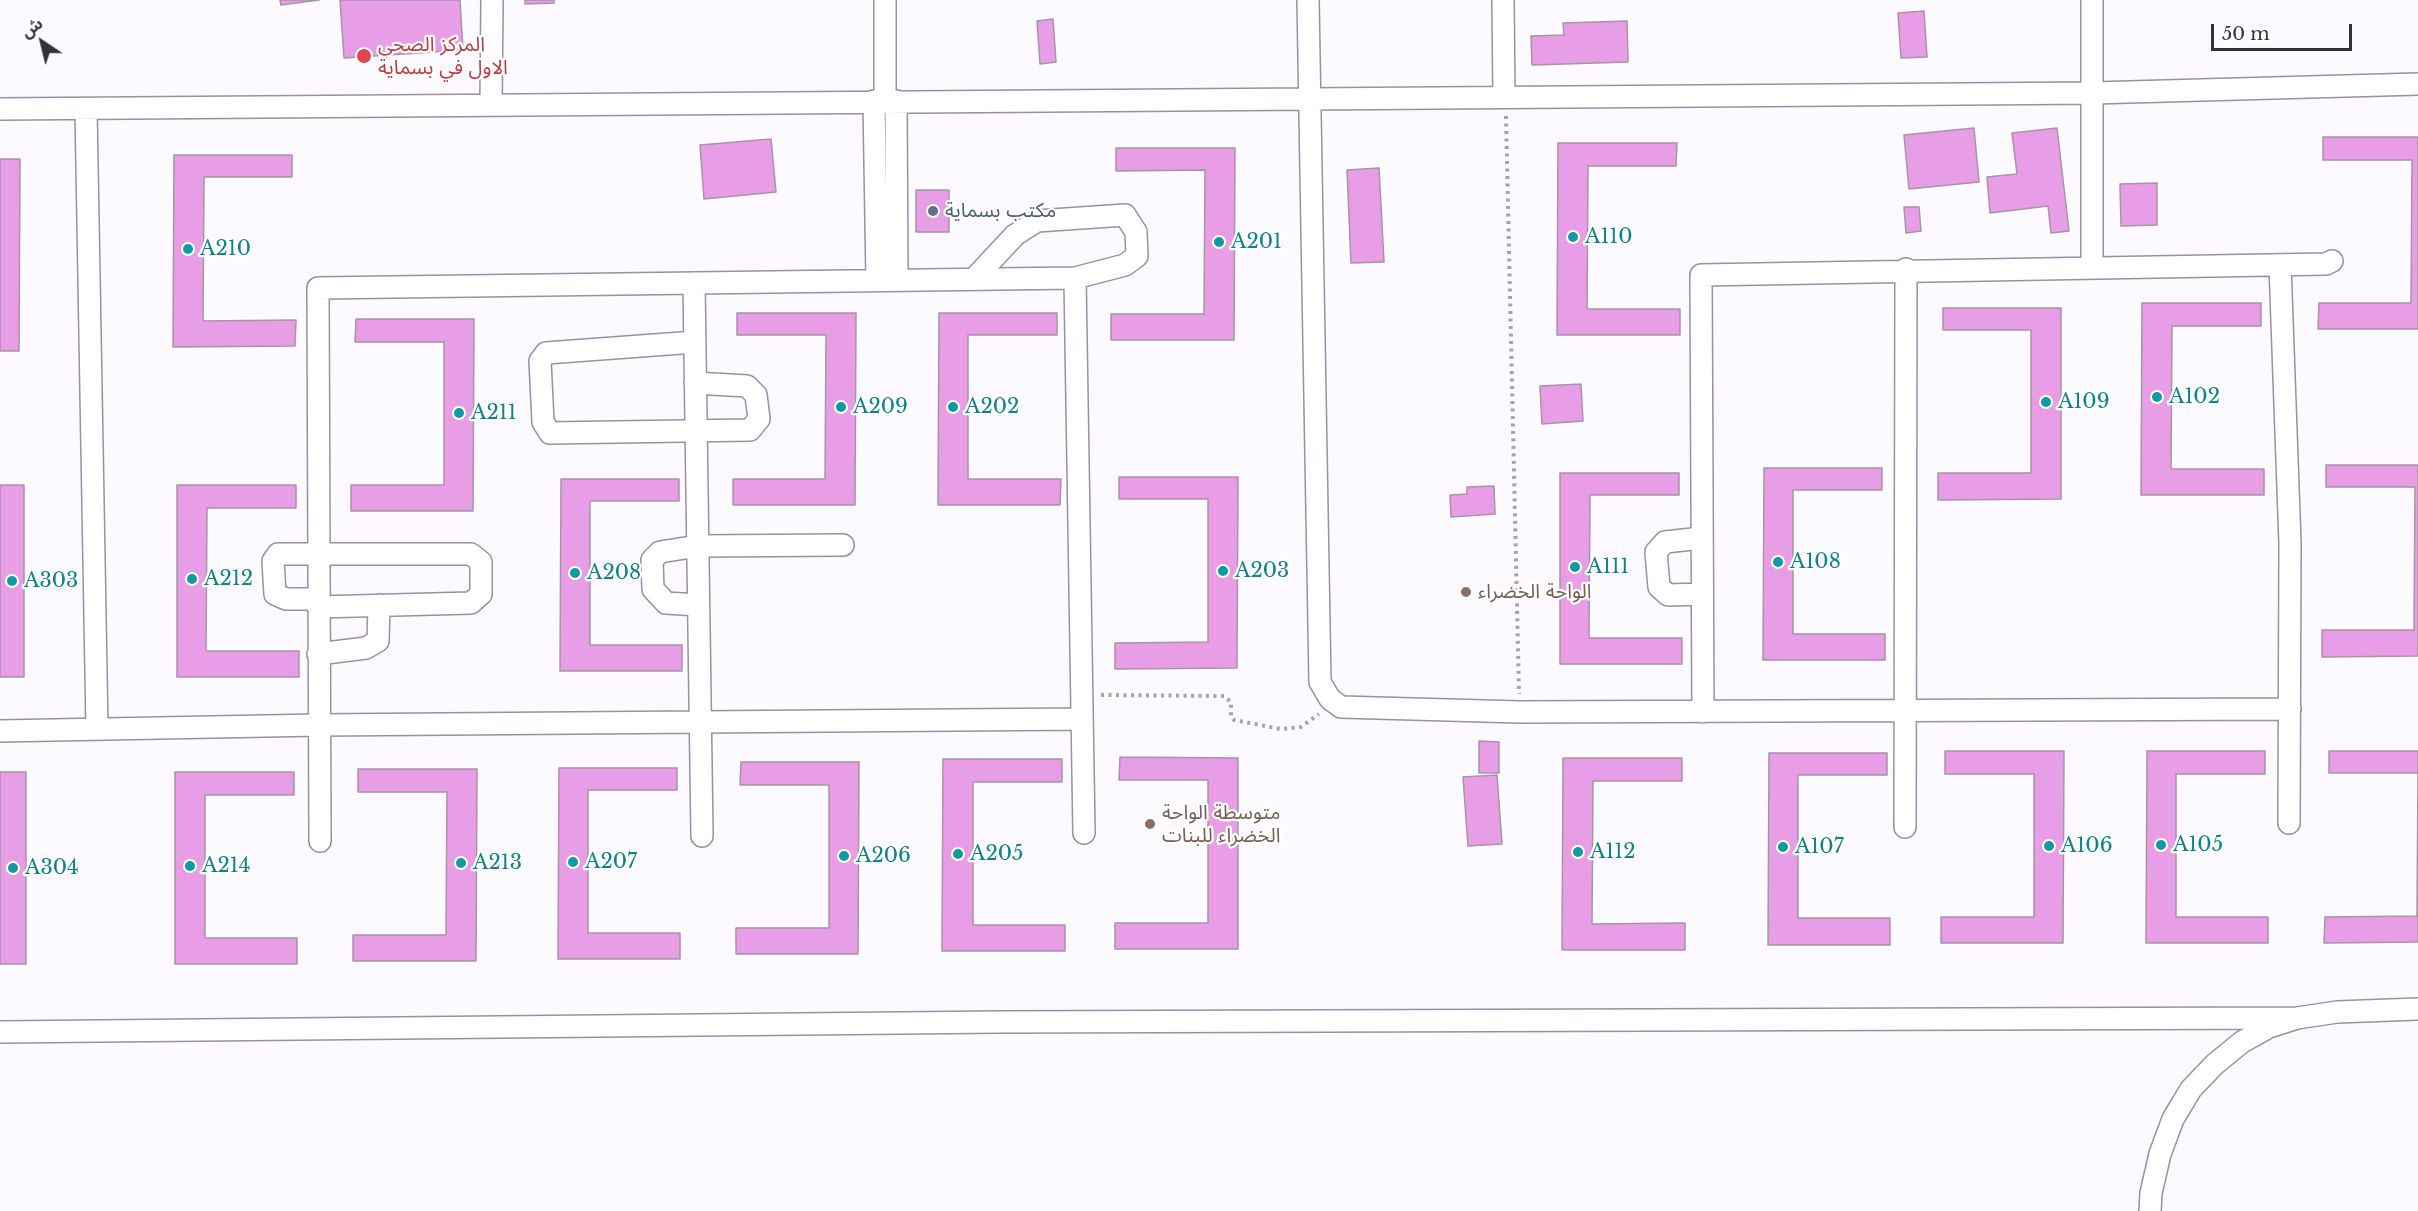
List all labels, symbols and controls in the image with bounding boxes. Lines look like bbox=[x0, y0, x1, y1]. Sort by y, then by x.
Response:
north arrow bbox=[12, 12, 72, 72]
scale bar bbox=[2214, 12, 2355, 50]
text: ش bbox=[17, 13, 46, 42]
text: 50 m bbox=[2222, 23, 2270, 45]
place label: المركز الصحي الاول في بسماية bbox=[378, 33, 508, 80]
marker: المركز الصحي الاول في بسماية bbox=[355, 47, 373, 65]
place label: مكتب بسماية bbox=[945, 199, 1056, 223]
marker: مكتب بسماية bbox=[926, 204, 940, 218]
place label: A110 bbox=[1585, 225, 1633, 249]
place label: A201 bbox=[1231, 230, 1282, 254]
marker: A110 bbox=[1566, 230, 1580, 244]
marker: A201 bbox=[1212, 235, 1226, 249]
place label: A210 bbox=[200, 237, 251, 261]
marker: A210 bbox=[181, 242, 195, 256]
place label: A102 bbox=[2169, 385, 2220, 409]
place label: A109 bbox=[2058, 390, 2109, 414]
marker: A102 bbox=[2150, 390, 2164, 404]
place label: A209 bbox=[853, 395, 908, 419]
place label: A202 bbox=[965, 395, 1019, 419]
marker: A109 bbox=[2039, 395, 2053, 409]
marker: A209 bbox=[834, 400, 848, 414]
marker: A202 bbox=[946, 400, 960, 414]
place label: A211 bbox=[471, 401, 517, 425]
marker: A211 bbox=[452, 406, 466, 420]
place label: A108 bbox=[1790, 550, 1841, 574]
place label: A111 bbox=[1587, 555, 1629, 579]
marker: A108 bbox=[1771, 555, 1785, 569]
place label: A203 bbox=[1235, 559, 1289, 583]
marker: A111 bbox=[1568, 560, 1582, 574]
place label: A208 bbox=[587, 561, 641, 585]
marker: A203 bbox=[1216, 564, 1230, 578]
marker: A208 bbox=[568, 566, 582, 580]
place label: A212 bbox=[204, 567, 253, 591]
place label: A303 bbox=[24, 569, 78, 593]
marker: A212 bbox=[185, 572, 199, 586]
marker: A303 bbox=[5, 574, 19, 588]
place label: الواحة الخضراء bbox=[1478, 580, 1591, 604]
marker: الواحة الخضراء bbox=[1459, 585, 1473, 599]
place label: متوسطة الواحة الخضراء للبنات bbox=[1162, 801, 1280, 848]
marker: متوسطة الواحة الخضراء للبنات bbox=[1143, 817, 1157, 831]
place label: A105 bbox=[2173, 833, 2223, 857]
place label: A106 bbox=[2061, 834, 2112, 858]
place label: A107 bbox=[1795, 835, 1844, 859]
marker: A105 bbox=[2154, 838, 2168, 852]
marker: A106 bbox=[2042, 839, 2056, 853]
place label: A112 bbox=[1590, 840, 1636, 864]
marker: A107 bbox=[1776, 840, 1790, 854]
place label: A205 bbox=[970, 842, 1023, 866]
place label: A206 bbox=[856, 844, 911, 868]
marker: A112 bbox=[1571, 845, 1585, 859]
marker: A205 bbox=[951, 847, 965, 861]
marker: A206 bbox=[837, 849, 851, 863]
place label: A207 bbox=[585, 850, 637, 874]
place label: A213 bbox=[473, 851, 522, 875]
place label: A214 bbox=[202, 854, 250, 878]
marker: A207 bbox=[566, 855, 580, 869]
place label: A304 bbox=[25, 856, 79, 880]
marker: A213 bbox=[454, 856, 468, 870]
marker: A214 bbox=[183, 859, 197, 873]
marker: A304 bbox=[6, 861, 20, 875]

